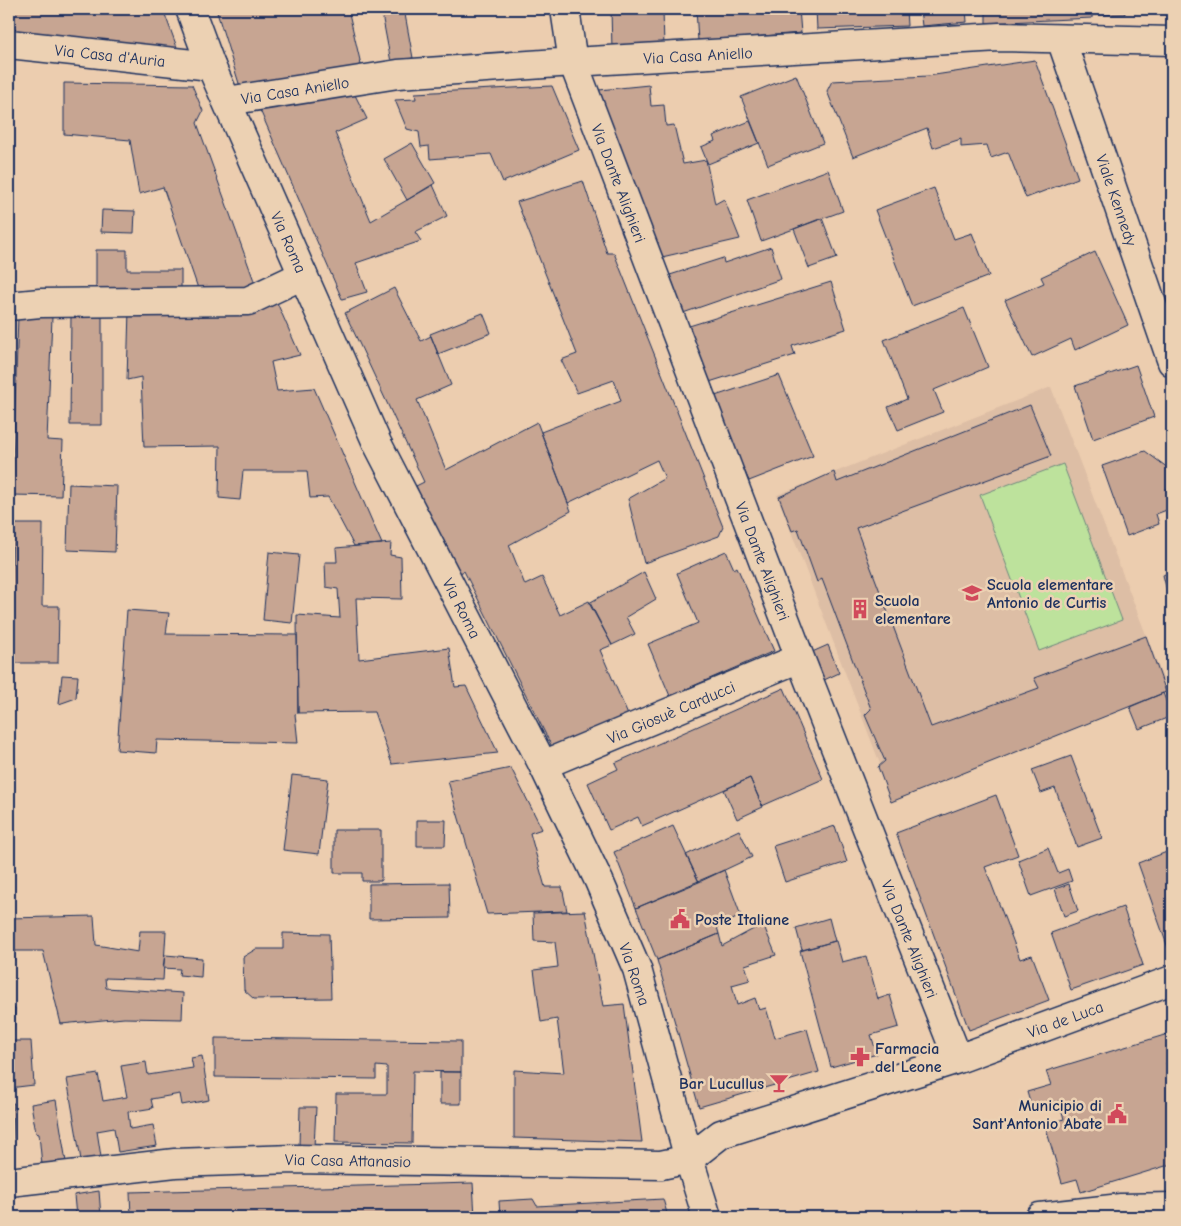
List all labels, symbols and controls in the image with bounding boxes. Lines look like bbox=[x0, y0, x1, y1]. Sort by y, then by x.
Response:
street label: Via Casa d'Auria bbox=[54, 41, 166, 71]
street label: Via Casa Aniello bbox=[643, 44, 753, 68]
street label: Via Casa Aniello bbox=[240, 74, 351, 108]
street label: Via Dante Alighieri bbox=[587, 122, 649, 245]
street label: Viale Kennedy bbox=[1092, 152, 1140, 249]
street label: Via Roma bbox=[267, 209, 310, 276]
street label: Via Dante Alighieri bbox=[731, 500, 793, 623]
street label: Via Roma bbox=[438, 575, 484, 642]
place label: Scuola elementare Antonio de Curtis bbox=[987, 576, 1113, 612]
school or university icon: Scuola elementare Antonio de Curtis bbox=[961, 582, 983, 604]
place label: Scuola elementare bbox=[875, 592, 951, 628]
building icon: Scuola elementare bbox=[849, 598, 871, 620]
street label: Via Giosuè Carducci bbox=[605, 678, 738, 748]
street label: Via Dante Alighieri bbox=[877, 878, 941, 1001]
public building icon: Poste Italiane bbox=[669, 908, 691, 930]
place label: Poste Italiane bbox=[695, 911, 789, 929]
street label: Via Roma bbox=[615, 941, 653, 1008]
street label: Via de Luca bbox=[1025, 998, 1106, 1042]
place label: Farmacia del Leone bbox=[875, 1040, 942, 1076]
pharmacy icon: Farmacia del Leone bbox=[849, 1046, 871, 1068]
bar icon: Bar Lucullus bbox=[768, 1072, 790, 1094]
place label: Bar Lucullus bbox=[679, 1075, 764, 1093]
place label: Municipio di Sant'Antonio Abate bbox=[973, 1097, 1102, 1133]
public building icon: Municipio di Sant'Antonio Abate bbox=[1106, 1103, 1128, 1125]
street label: Via Casa Attanasio bbox=[285, 1151, 411, 1171]

